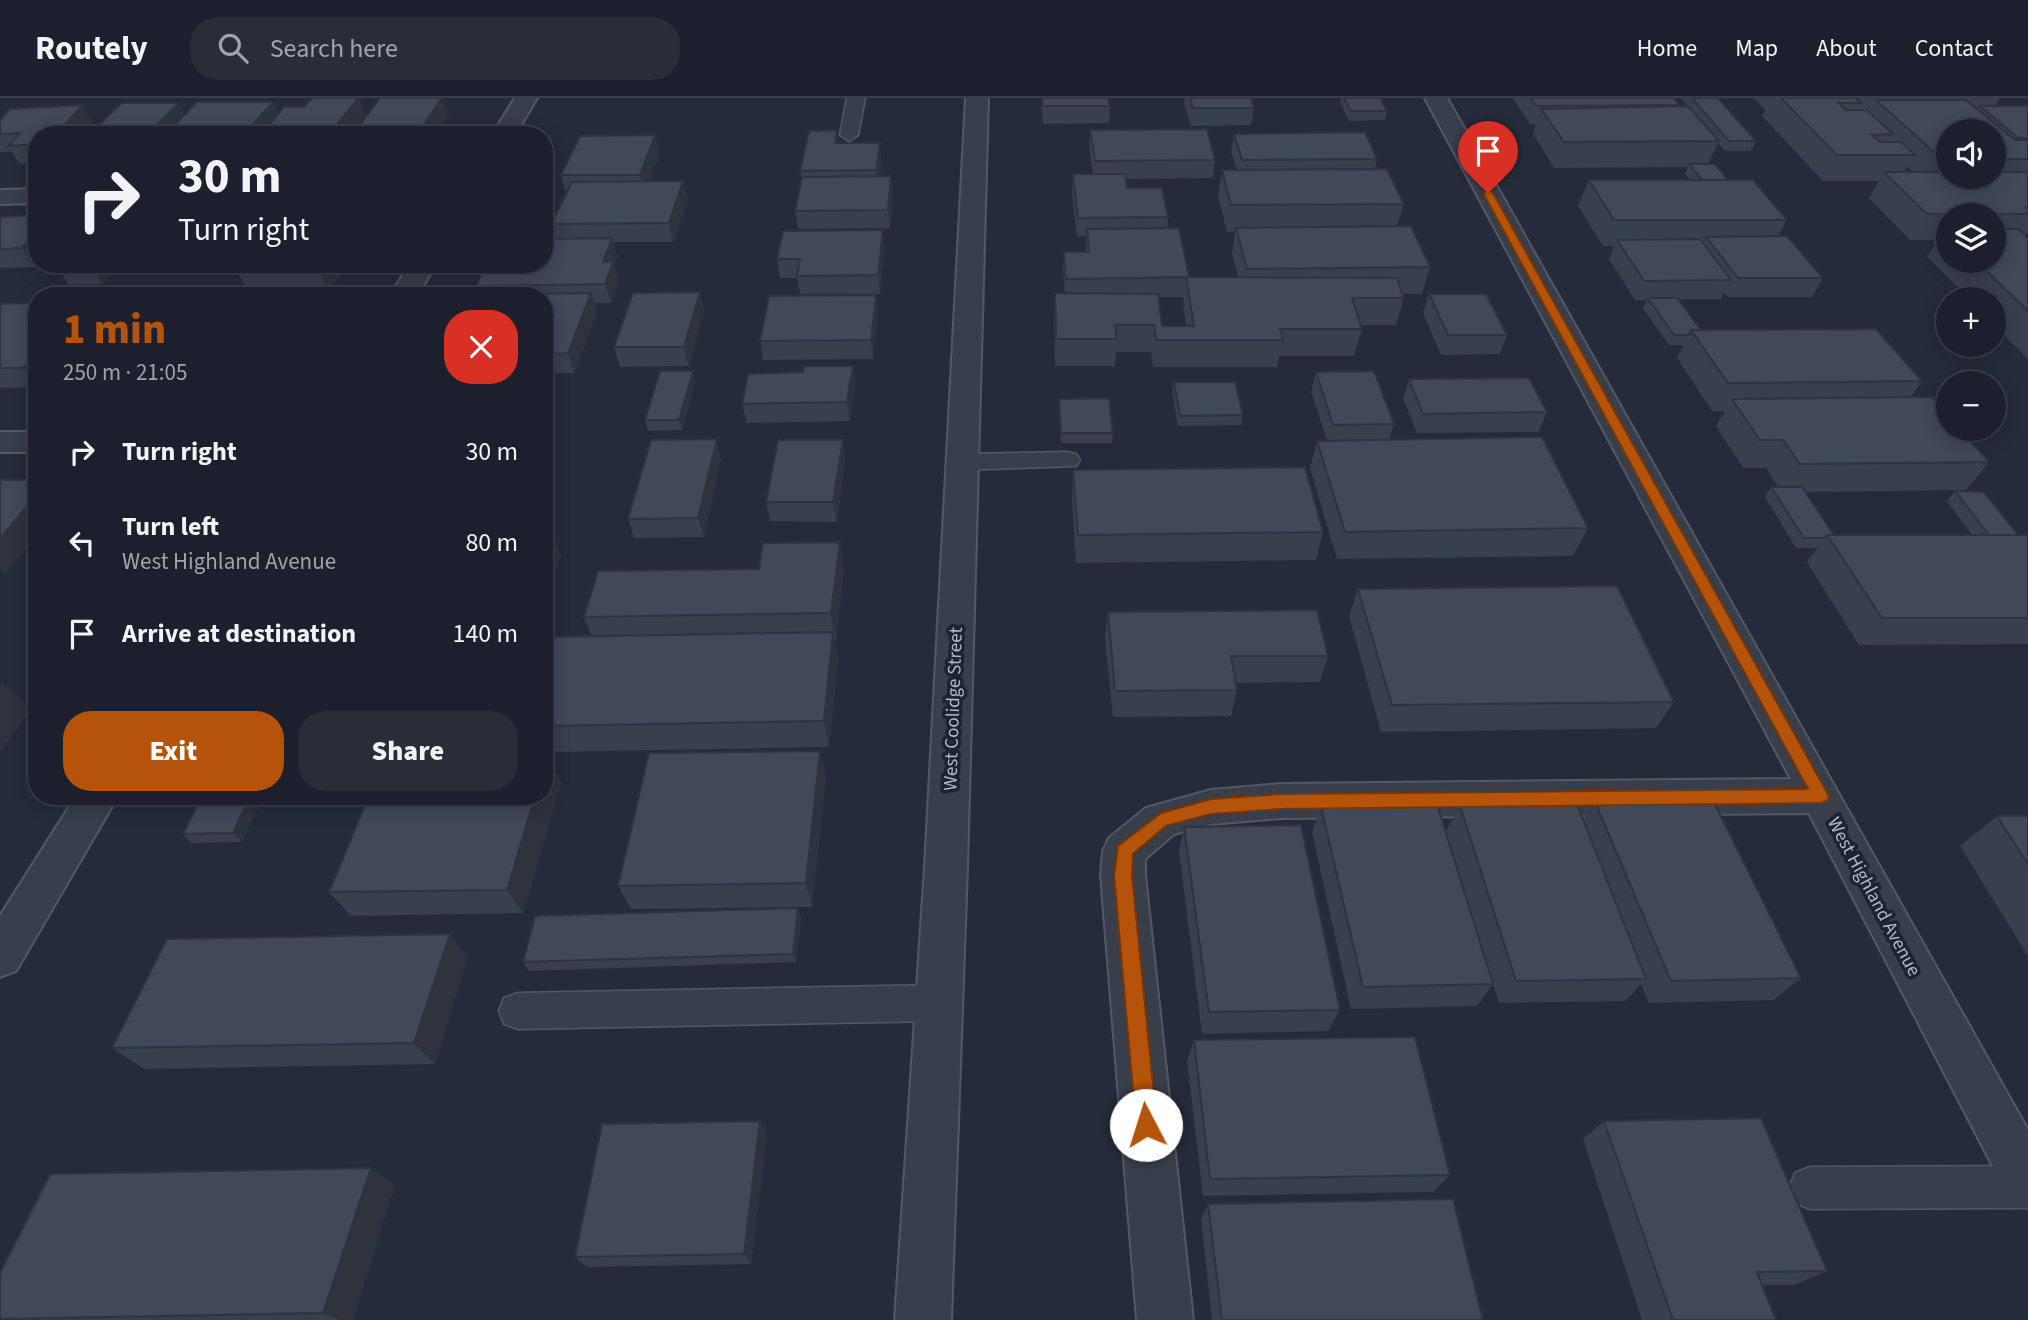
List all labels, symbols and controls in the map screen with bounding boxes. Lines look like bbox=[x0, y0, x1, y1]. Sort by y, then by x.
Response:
search box bbox=[190, 17, 680, 80]
text: Routely bbox=[35, 25, 148, 72]
icon: search bbox=[214, 29, 252, 67]
text: Search here bbox=[270, 30, 398, 67]
text: Home bbox=[1637, 31, 1697, 66]
text: Map bbox=[1735, 31, 1778, 66]
text: About bbox=[1816, 31, 1877, 66]
text: Contact bbox=[1915, 31, 1993, 66]
map controls bbox=[1936, 119, 2006, 441]
button: sound bbox=[1936, 119, 2006, 189]
pin bbox=[1458, 121, 1518, 193]
icon: arrive bbox=[1469, 132, 1507, 170]
text: 30 m bbox=[178, 142, 282, 212]
icon: right bbox=[63, 154, 154, 245]
button: layers bbox=[1936, 203, 2006, 273]
text: Turn right bbox=[178, 207, 309, 253]
button: + bbox=[1936, 287, 2006, 357]
text: 1 min bbox=[63, 300, 166, 360]
button: close bbox=[444, 310, 518, 384]
text: 250 m · 21:05 bbox=[63, 356, 187, 389]
button: − bbox=[1936, 371, 2006, 441]
icon: right bbox=[63, 433, 101, 471]
text: Turn right bbox=[122, 433, 237, 470]
text: 30 m bbox=[465, 433, 518, 470]
text: Turn left bbox=[122, 508, 219, 545]
icon: left bbox=[63, 524, 101, 562]
text: 80 m bbox=[465, 524, 518, 561]
text: West Highland Avenue bbox=[122, 545, 336, 578]
icon: arrive bbox=[63, 615, 101, 653]
text: Arrive at destination bbox=[122, 615, 356, 652]
text: 140 m bbox=[452, 615, 518, 652]
street label: West Coolidge Street bbox=[937, 626, 970, 791]
button: Exit bbox=[63, 711, 284, 791]
button: Share bbox=[298, 711, 518, 791]
street label: West Highland Avenue bbox=[1820, 812, 1927, 981]
position arrow bbox=[1109, 1088, 1183, 1162]

